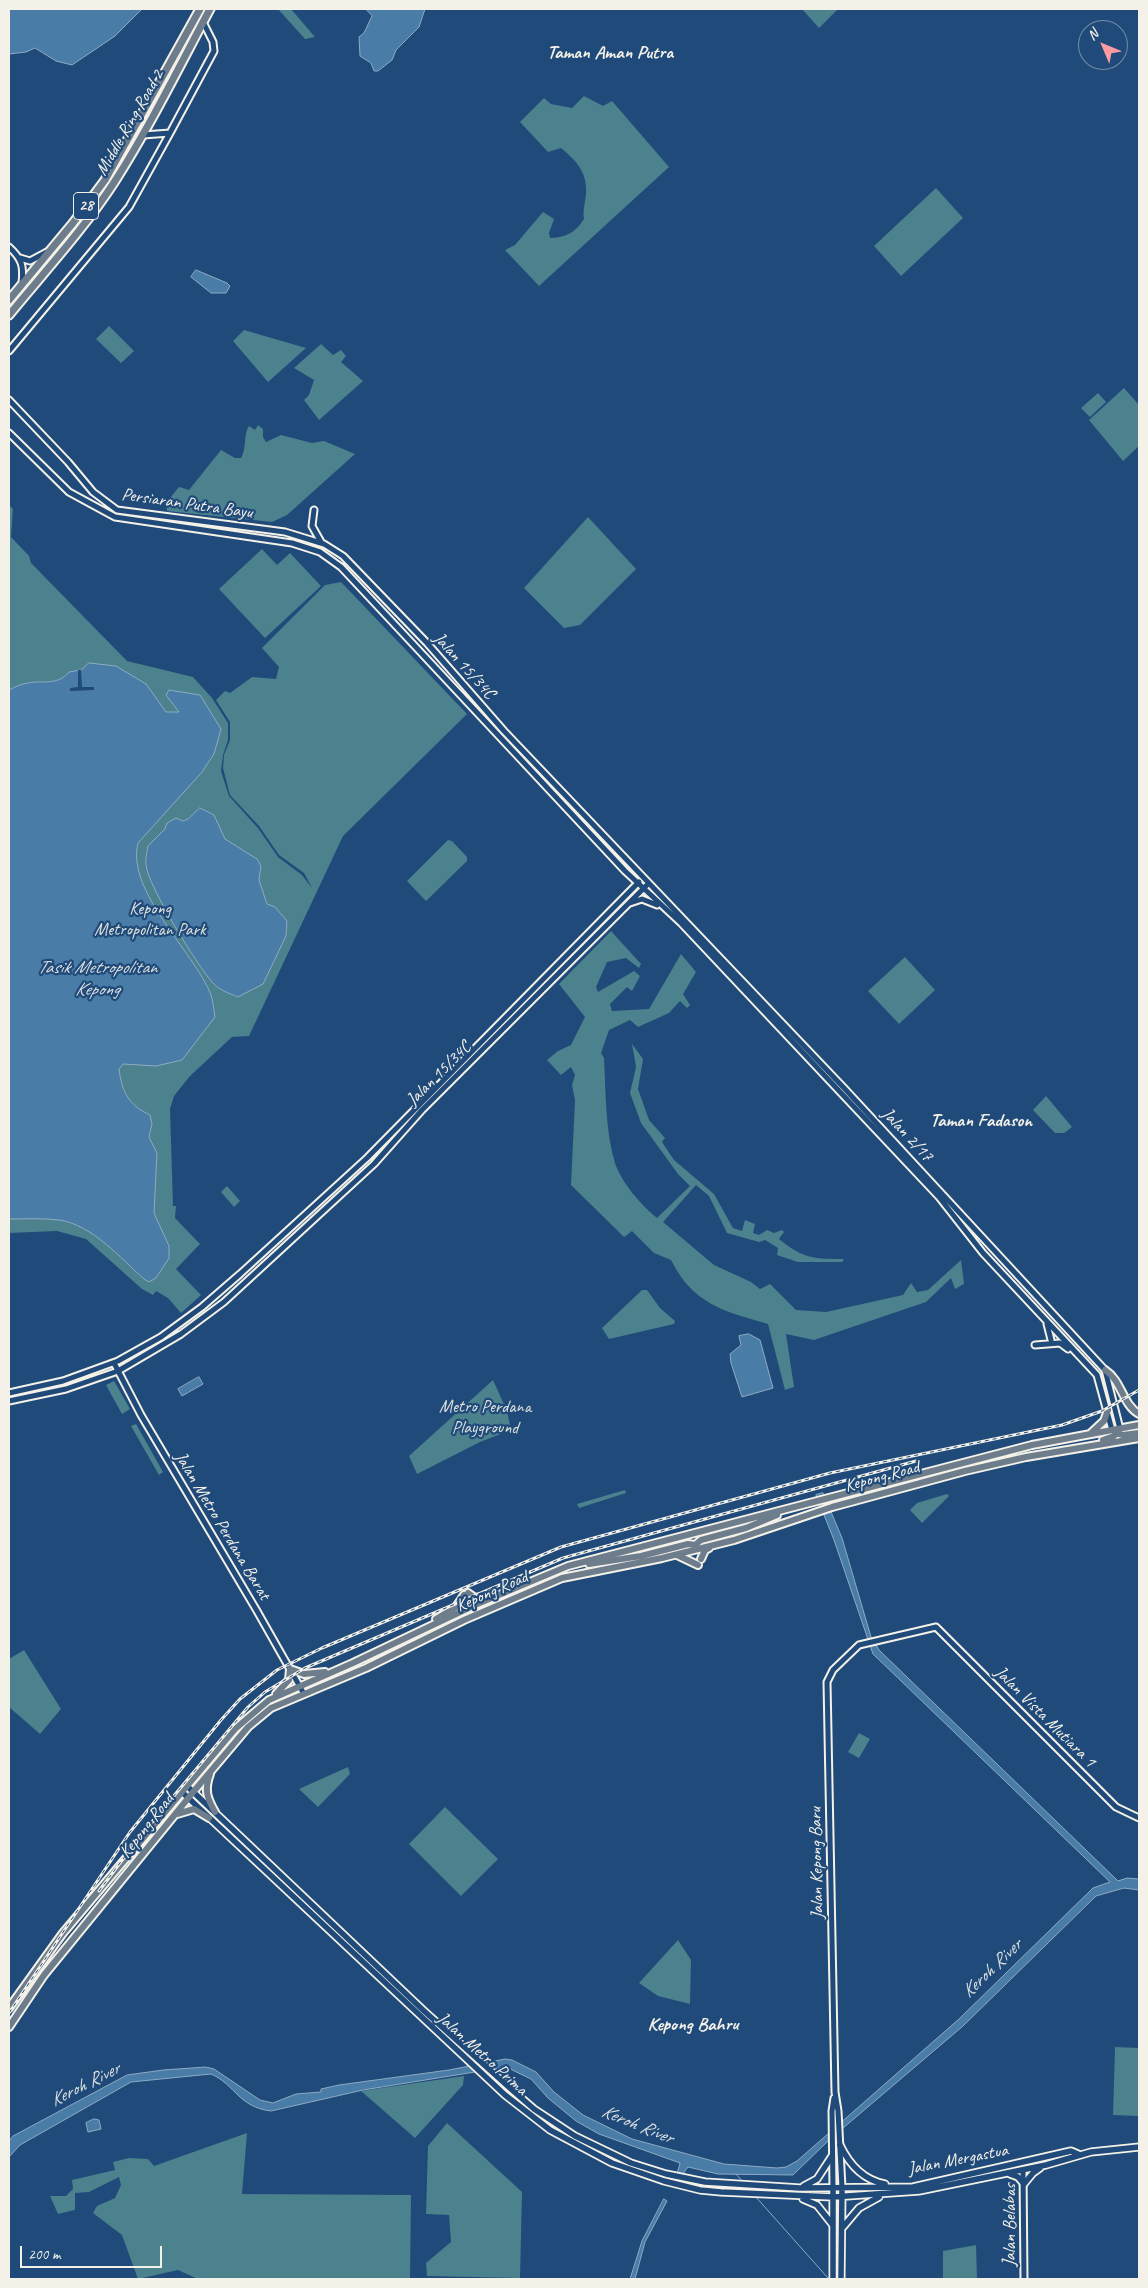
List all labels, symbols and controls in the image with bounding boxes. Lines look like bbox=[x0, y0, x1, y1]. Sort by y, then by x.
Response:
north arrow bbox=[1078, 20, 1128, 70]
text: N bbox=[1084, 26, 1102, 44]
district label: Taman Aman Putra bbox=[547, 42, 673, 64]
street label: Middle Ring Road 2 bbox=[91, 66, 169, 180]
road number: 28 bbox=[74, 192, 98, 220]
street label: Persiaran Putra Bayu bbox=[120, 484, 254, 524]
street label: Jalan 15/34C bbox=[428, 628, 500, 704]
park label: Kepong Metropolitan Park bbox=[94, 898, 206, 941]
water label: Tasik Metropolitan Kepong bbox=[37, 957, 157, 1001]
street label: Jalan 15/34C bbox=[402, 1037, 476, 1111]
street label: Jalan 2/17 bbox=[877, 1103, 937, 1167]
district label: Taman Fadason bbox=[930, 1110, 1032, 1132]
park label: Metro Perdana Playground bbox=[439, 1396, 531, 1438]
street label: Jalan Metro Perdana Barat bbox=[169, 1448, 275, 1604]
street label: Kepong Road bbox=[842, 1457, 922, 1497]
street label: Kepong Road bbox=[453, 1567, 531, 1617]
street label: Jalan Vista Mutiara 1 bbox=[990, 1662, 1100, 1772]
street label: Kepong Road bbox=[115, 1789, 179, 1863]
street label: Jalan Kepong Baru bbox=[805, 1807, 829, 1919]
water label: Keroh River bbox=[957, 1935, 1027, 2003]
street label: Jalan Metro Prima bbox=[432, 2008, 532, 2100]
district label: Kepong Bahru bbox=[648, 2014, 738, 2036]
water label: Keroh River bbox=[46, 2058, 124, 2112]
water label: Keroh River bbox=[598, 2100, 676, 2150]
street label: Jalan Mergastua bbox=[906, 2140, 1010, 2180]
street label: Jalan Belabas bbox=[999, 2184, 1021, 2266]
scale bar bbox=[22, 2236, 165, 2268]
text: 200 m bbox=[28, 2245, 60, 2264]

